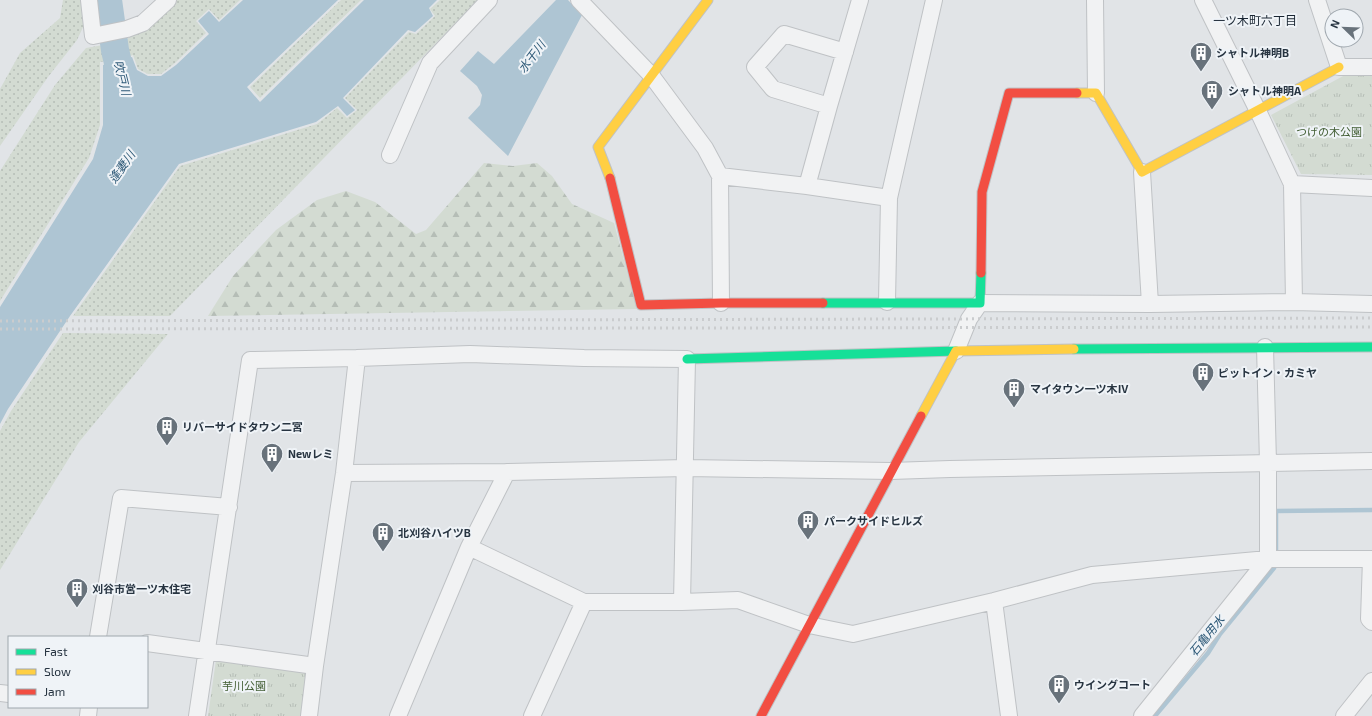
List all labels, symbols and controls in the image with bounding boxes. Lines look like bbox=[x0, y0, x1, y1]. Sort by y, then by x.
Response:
north arrow bbox=[1324, 8, 1364, 48]
district label: 一ツ木町六丁目 bbox=[1213, 13, 1297, 27]
text: N bbox=[1327, 18, 1342, 30]
water label: 水干川 bbox=[515, 36, 549, 75]
building icon: シャトル神明B bbox=[1188, 40, 1214, 73]
place label: シャトル神明B bbox=[1216, 46, 1289, 59]
water label: 吹戸川 bbox=[112, 59, 135, 99]
building icon: シャトル神明A bbox=[1199, 78, 1225, 111]
place label: シャトル神明A bbox=[1228, 84, 1302, 97]
park label: つげの木公園 bbox=[1296, 125, 1362, 138]
water label: 逢妻川 bbox=[105, 146, 138, 185]
building icon: ピットイン・カミヤ bbox=[1190, 360, 1216, 393]
place label: ピットイン・カミヤ bbox=[1218, 366, 1317, 379]
building icon: マイタウン一ツ木Ⅳ bbox=[1001, 376, 1027, 409]
place label: マイタウン一ツ木Ⅳ bbox=[1030, 382, 1129, 395]
building icon: リバーサイドタウン二宮 bbox=[154, 414, 180, 447]
place label: リバーサイドタウン二宮 bbox=[182, 420, 303, 433]
building icon: Newレミ bbox=[259, 441, 285, 474]
place label: Newレミ bbox=[288, 447, 333, 460]
building icon: パークサイドヒルズ bbox=[795, 508, 821, 541]
place label: パークサイドヒルズ bbox=[824, 514, 923, 527]
building icon: 北刈谷ハイツB bbox=[370, 520, 396, 553]
place label: 北刈谷ハイツB bbox=[398, 526, 471, 539]
building icon: 刈谷市営一ツ木住宅 bbox=[64, 576, 90, 609]
place label: 刈谷市営一ツ木住宅 bbox=[92, 582, 191, 595]
water label: 石亀用水 bbox=[1186, 611, 1228, 658]
legend bbox=[8, 636, 148, 708]
text: Fast bbox=[44, 644, 68, 658]
text: Slow bbox=[44, 664, 71, 678]
building icon: ウイングコート bbox=[1046, 672, 1072, 705]
place label: ウイングコート bbox=[1074, 678, 1151, 691]
park label: 芋川公園 bbox=[222, 679, 266, 692]
text: Jam bbox=[44, 684, 65, 698]

